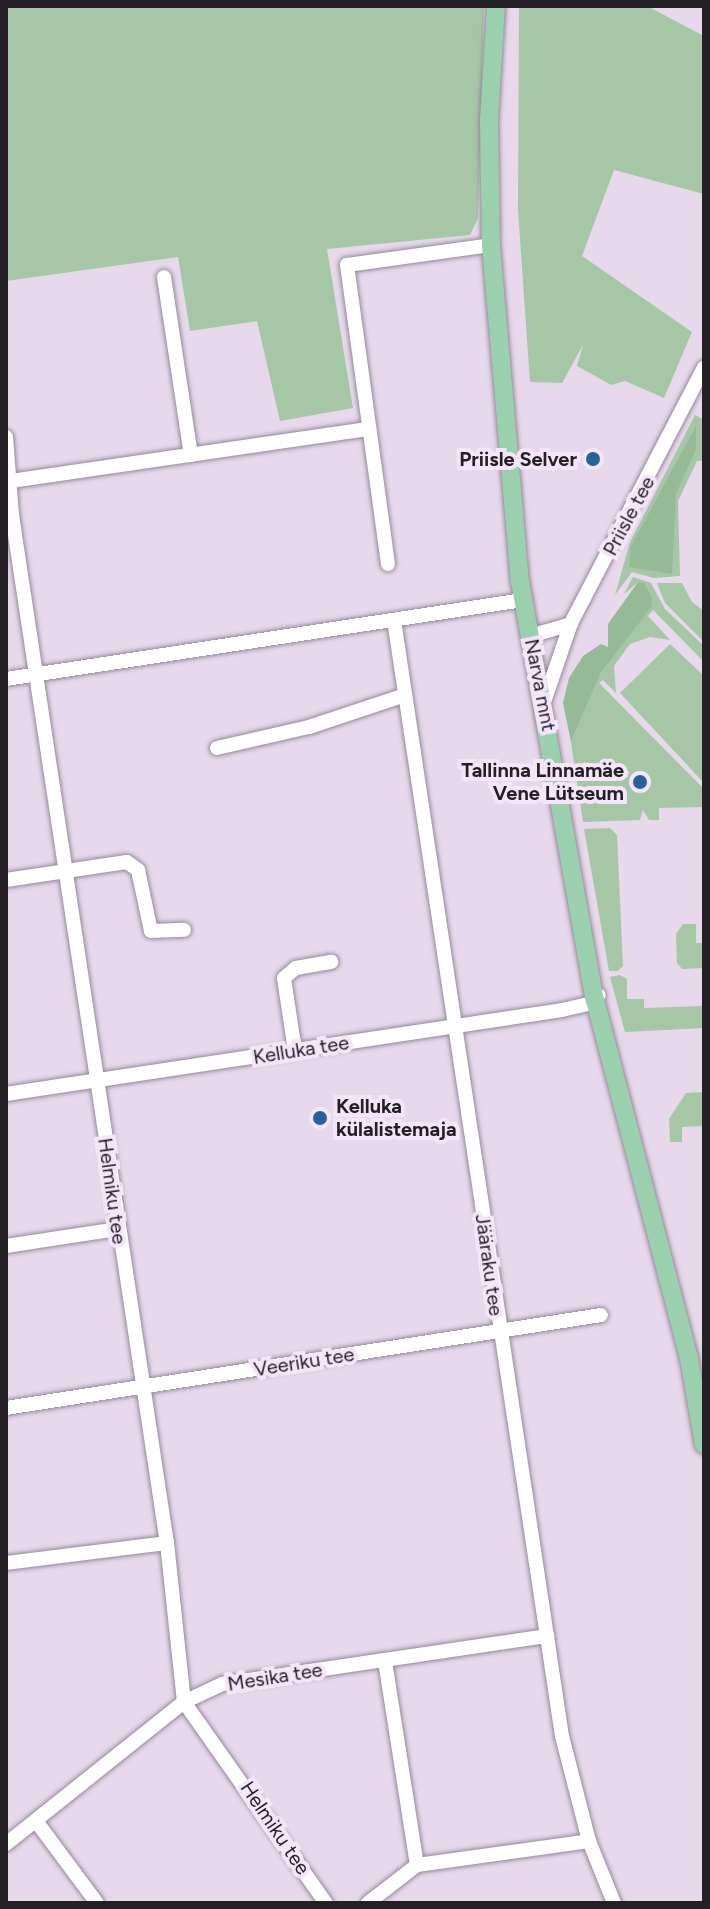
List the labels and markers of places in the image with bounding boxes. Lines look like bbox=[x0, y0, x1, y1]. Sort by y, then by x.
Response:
place label: Priisle Selver bbox=[459, 447, 577, 471]
marker: Priisle Selver bbox=[584, 450, 602, 468]
place label: Tallinna Linnamäe Vene Lütseum bbox=[461, 758, 624, 805]
marker: Tallinna Linnamäe Vene Lütseum bbox=[631, 773, 649, 791]
place label: Kelluka külalistemaja bbox=[336, 1094, 457, 1141]
marker: Kelluka külalistemaja bbox=[311, 1109, 329, 1127]

